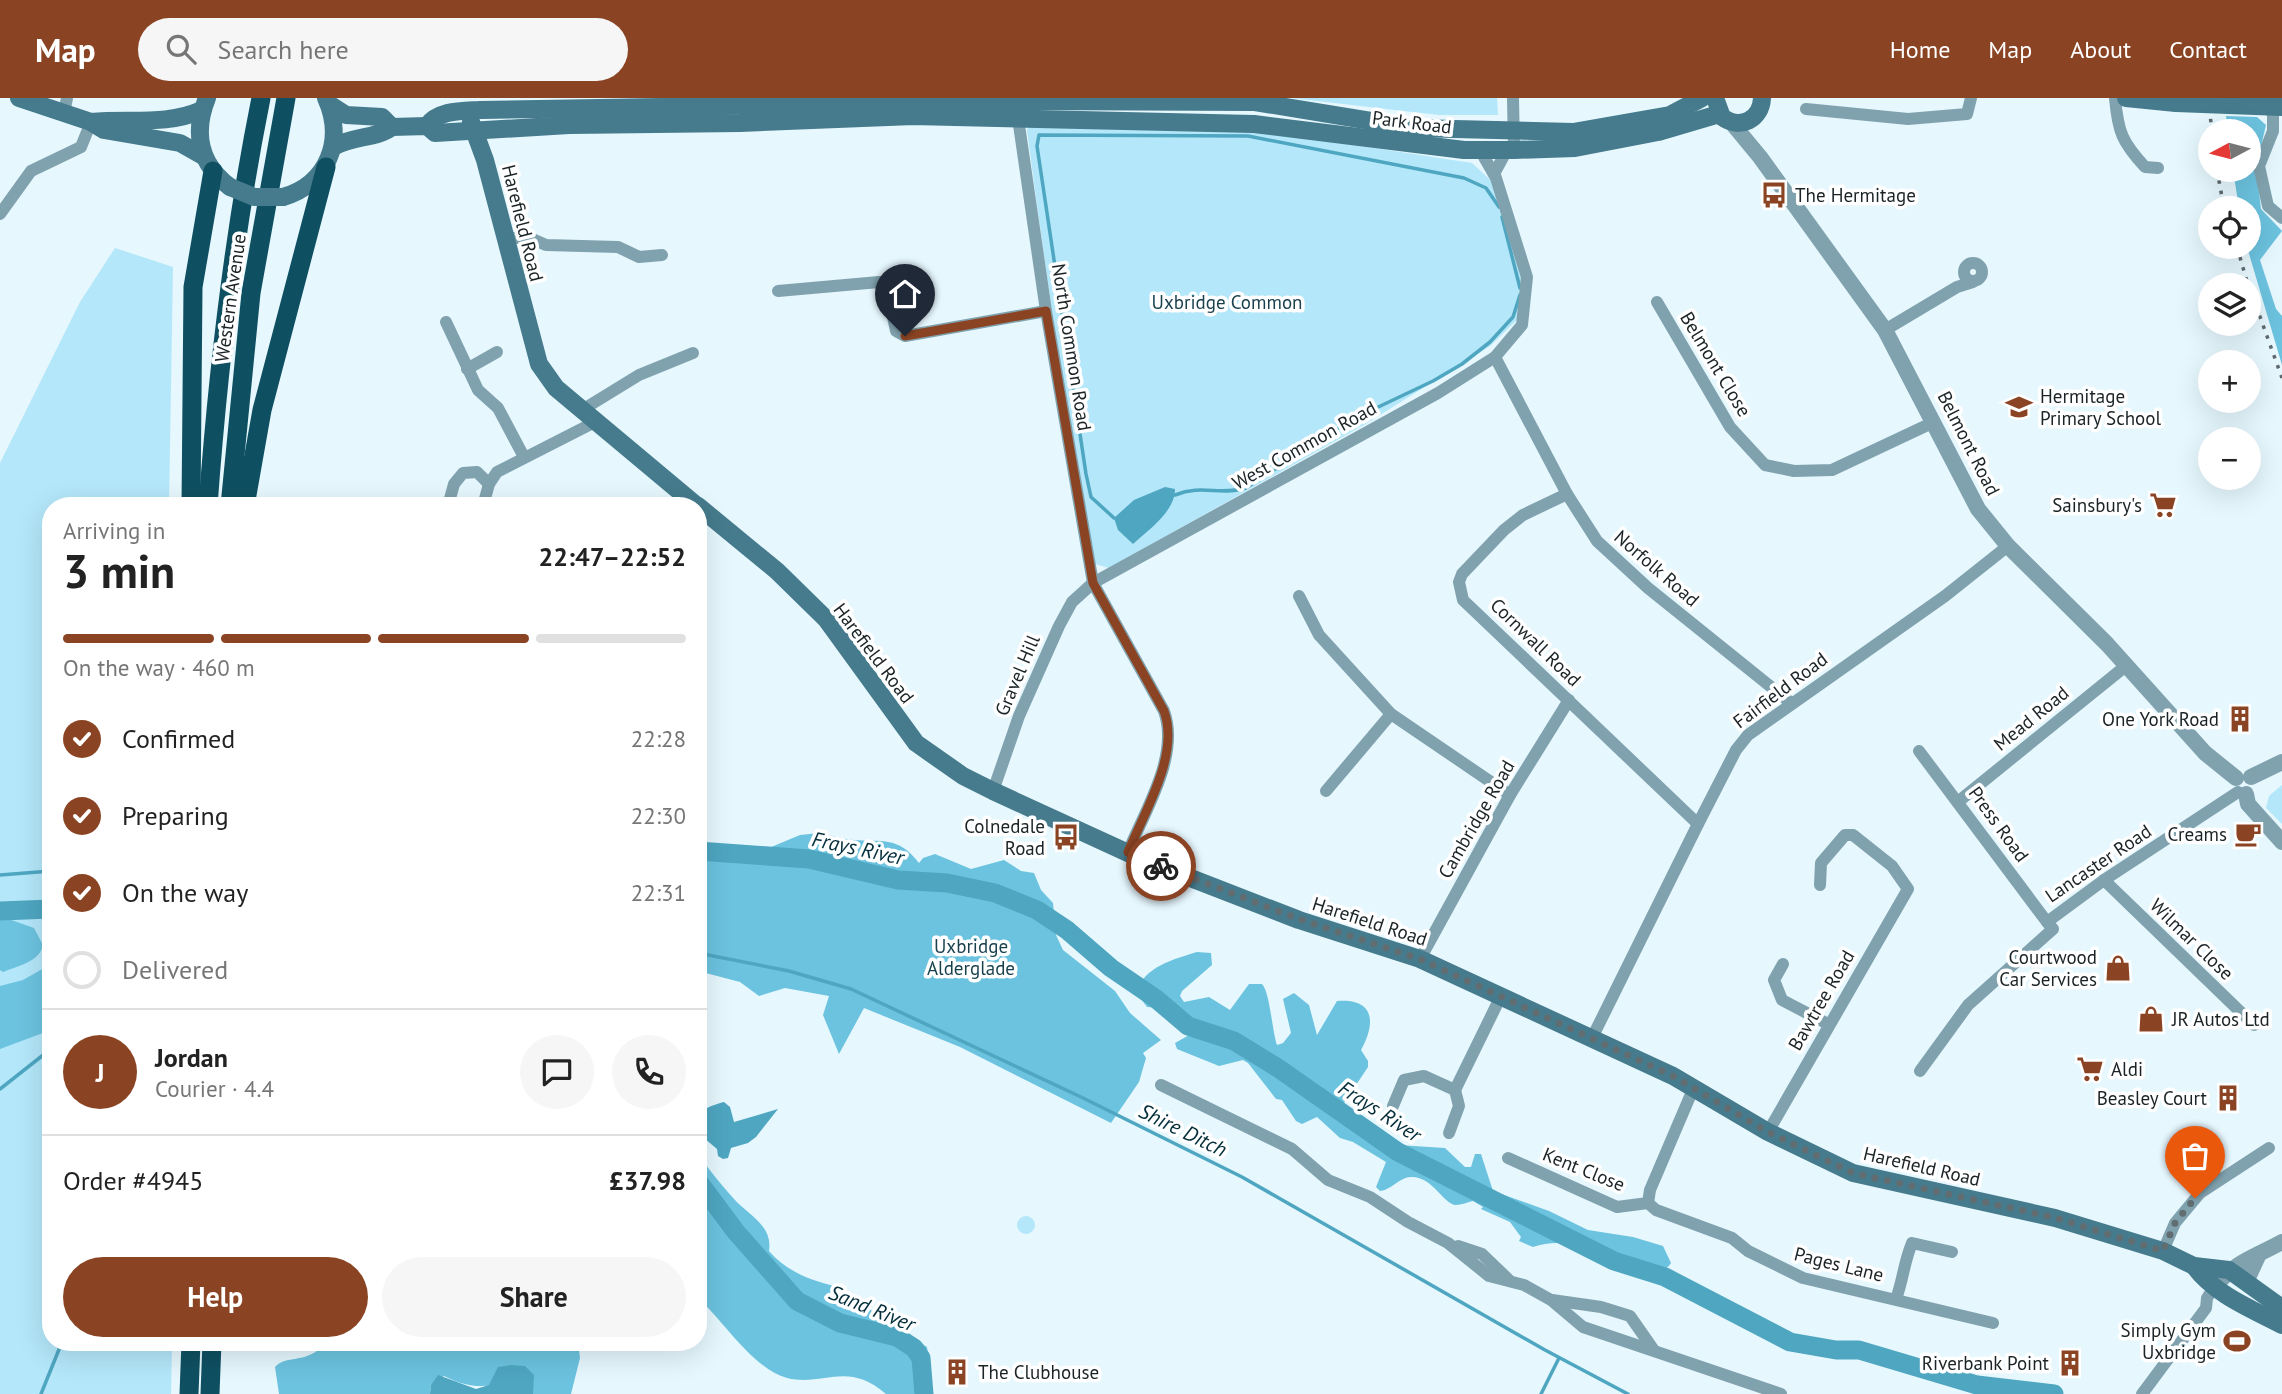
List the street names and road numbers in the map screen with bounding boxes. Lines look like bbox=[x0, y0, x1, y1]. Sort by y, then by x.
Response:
street label: Park Road bbox=[1371, 105, 1453, 139]
street label: Harefield Road bbox=[497, 162, 549, 284]
street label: Western Avenue bbox=[209, 232, 251, 364]
street label: North Common Road bbox=[1047, 262, 1097, 432]
street label: Belmont Close bbox=[1675, 307, 1757, 421]
street label: Belmont Road bbox=[1932, 387, 2006, 499]
street label: West Common Road bbox=[1228, 395, 1380, 495]
street label: Norfolk Road bbox=[1610, 525, 1704, 611]
street label: Cornwall Road bbox=[1486, 593, 1586, 691]
street label: Harefield Road bbox=[829, 598, 919, 708]
street label: Gravel Hill bbox=[989, 630, 1045, 719]
street label: Fairfield Road bbox=[1728, 647, 1832, 733]
street label: Mead Road bbox=[1989, 680, 2073, 756]
street label: Cambridge Road bbox=[1432, 756, 1520, 882]
street label: Press Road bbox=[1964, 782, 2034, 866]
street label: Lancaster Road bbox=[2040, 819, 2156, 907]
street label: Harefield Road bbox=[1310, 891, 1430, 951]
street label: Wilmar Close bbox=[2145, 893, 2239, 985]
street label: Bawtree Road bbox=[1783, 946, 1859, 1054]
street label: Harefield Road bbox=[1861, 1141, 1983, 1191]
street label: Kent Close bbox=[1539, 1142, 1629, 1196]
street label: Pages Lane bbox=[1792, 1241, 1886, 1287]

